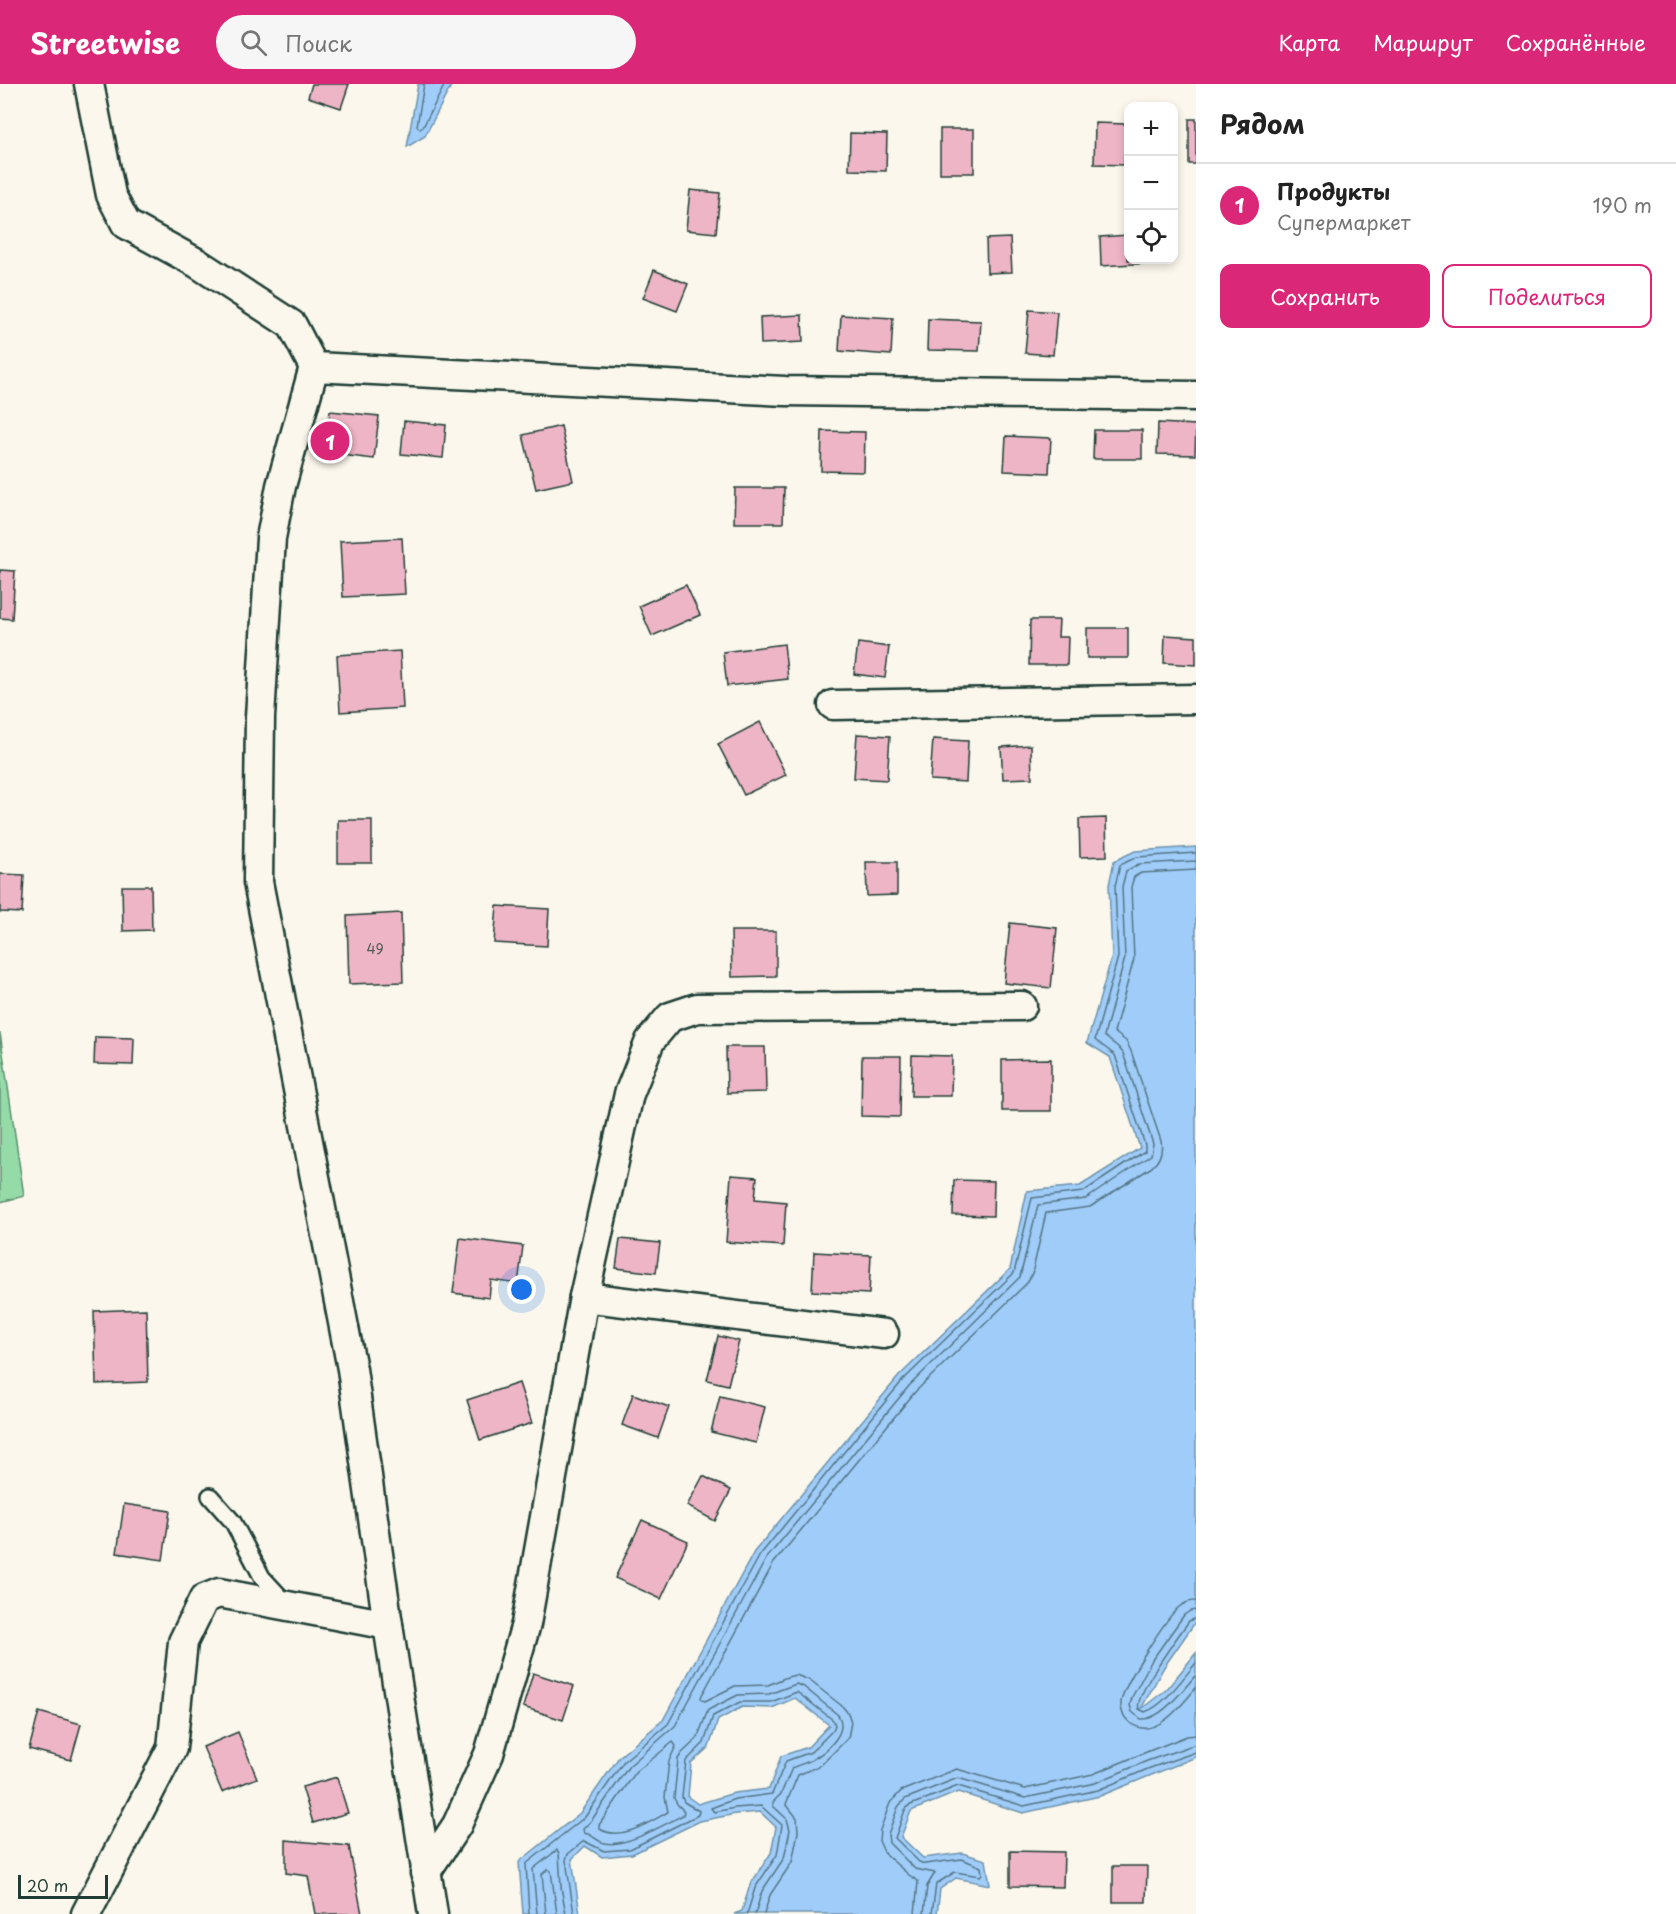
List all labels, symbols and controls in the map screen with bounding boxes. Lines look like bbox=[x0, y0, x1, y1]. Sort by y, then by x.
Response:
search box bbox=[216, 15, 636, 69]
text: Streetwise bbox=[30, 21, 180, 64]
icon: search bbox=[237, 26, 270, 59]
text: Поиск bbox=[285, 26, 352, 59]
text: Карта bbox=[1279, 26, 1340, 58]
text: Маршрут bbox=[1373, 26, 1473, 58]
text: Сохранённые bbox=[1506, 26, 1646, 58]
map controls bbox=[1124, 102, 1178, 264]
button: + bbox=[1124, 102, 1178, 156]
text: Рядом bbox=[1220, 104, 1305, 143]
button: − bbox=[1124, 156, 1178, 210]
text: Продукты bbox=[1277, 174, 1390, 207]
text: 1 bbox=[1235, 190, 1244, 220]
text: 190 m bbox=[1593, 190, 1652, 220]
text: Супермаркет bbox=[1277, 207, 1410, 237]
button: locate bbox=[1124, 210, 1178, 264]
button: Сохранить bbox=[1220, 264, 1430, 328]
button: Поделиться bbox=[1442, 264, 1652, 328]
pin: 1 bbox=[310, 418, 350, 464]
house number: 49 bbox=[366, 938, 384, 959]
your location bbox=[507, 1275, 536, 1304]
scale bar bbox=[18, 1872, 108, 1900]
text: 20 m bbox=[27, 1873, 68, 1897]

